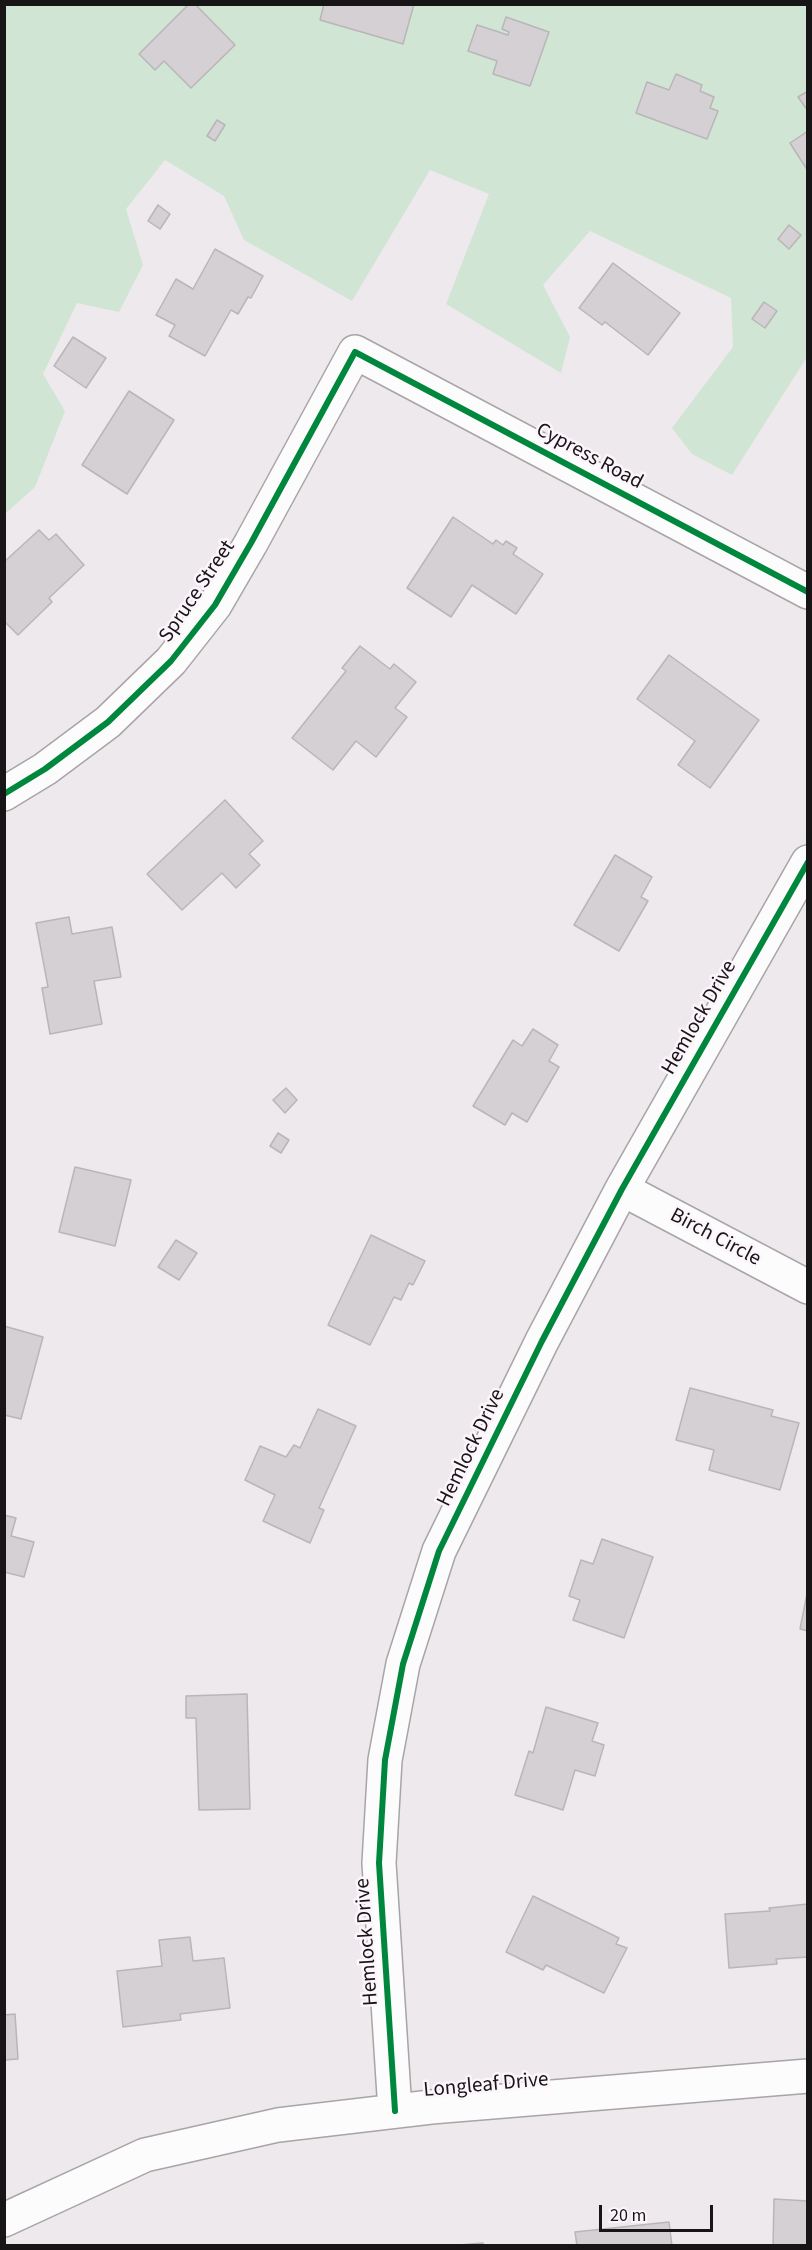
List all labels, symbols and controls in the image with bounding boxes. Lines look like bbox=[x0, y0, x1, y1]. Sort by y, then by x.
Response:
street label: Cypress Road bbox=[531, 418, 647, 496]
street label: Spruce Street bbox=[155, 536, 241, 648]
street label: Hemlock Drive bbox=[657, 956, 743, 1080]
street label: Birch Circle bbox=[665, 1204, 765, 1272]
street label: Hemlock Drive bbox=[433, 1385, 511, 1511]
street label: Hemlock Drive bbox=[351, 1877, 385, 2007]
street label: Longleaf Drive bbox=[422, 2068, 550, 2104]
scale bar bbox=[602, 2193, 716, 2231]
text: 20 m bbox=[610, 2203, 646, 2228]

